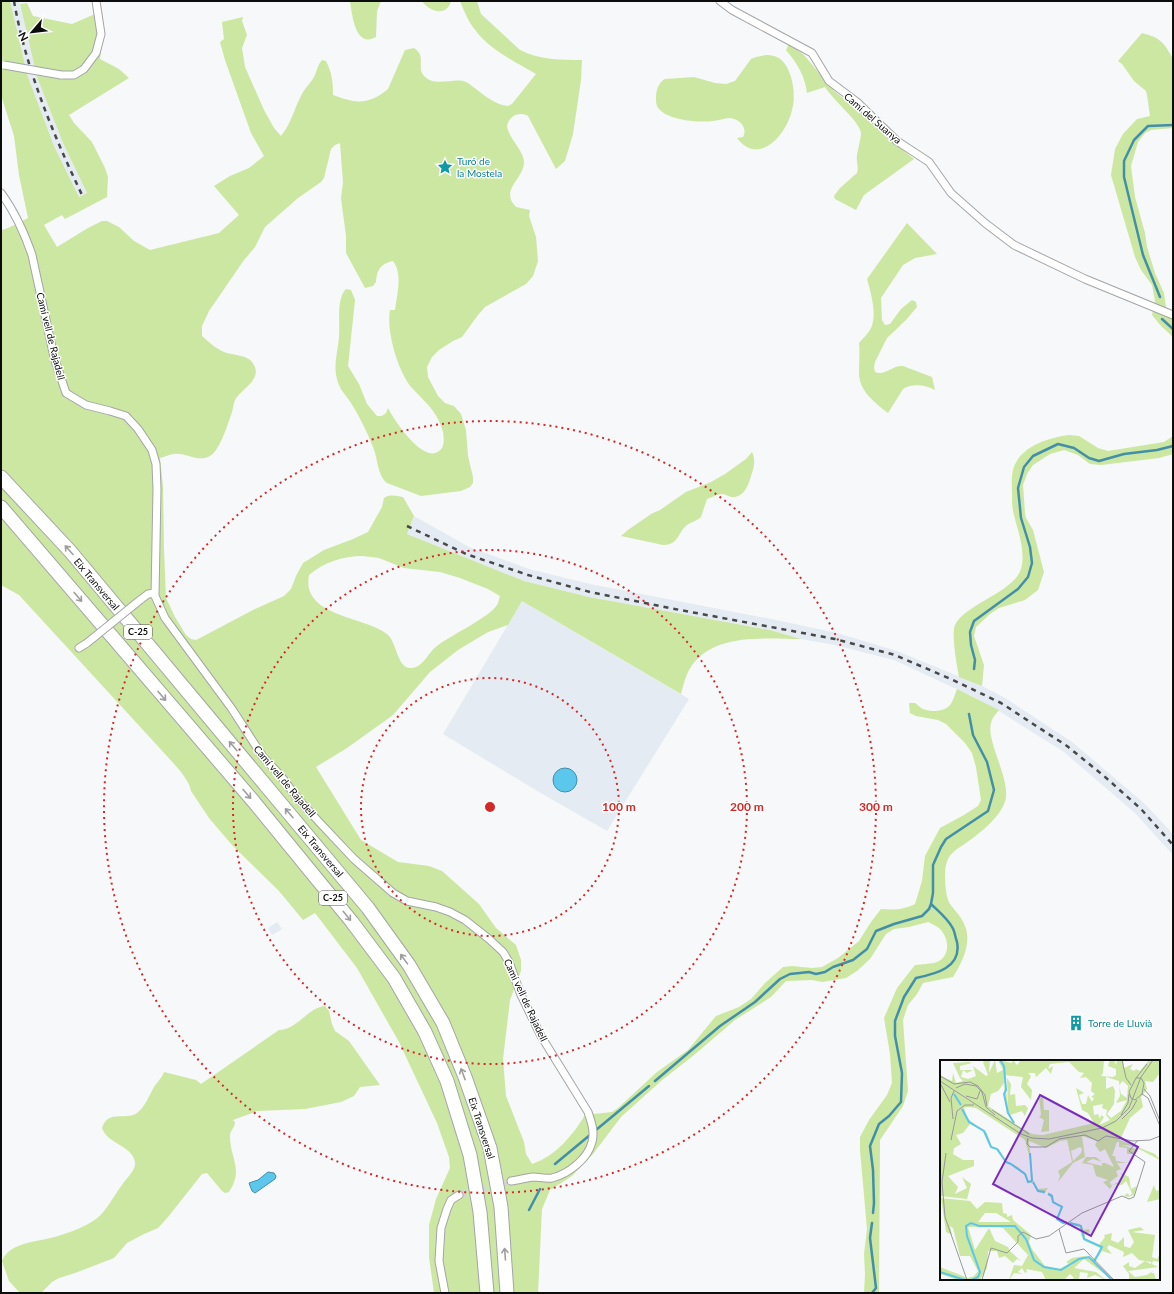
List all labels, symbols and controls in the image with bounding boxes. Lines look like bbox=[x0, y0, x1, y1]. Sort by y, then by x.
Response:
north arrow bbox=[12, 12, 52, 52]
text: N bbox=[15, 30, 30, 44]
street label: Camí del Suanya bbox=[842, 90, 904, 146]
place label: Turó de la Mostela bbox=[457, 155, 502, 179]
place icon: Turó de la Mostela bbox=[436, 158, 454, 176]
street label: Camí vell de Rajadell bbox=[34, 291, 68, 381]
one-way arrow bbox=[64, 545, 73, 555]
street label: Eix Transversal bbox=[72, 556, 122, 612]
one-way arrow bbox=[73, 591, 82, 602]
road number: C-25 bbox=[124, 625, 152, 639]
one-way arrow bbox=[157, 690, 166, 700]
one-way arrow bbox=[229, 741, 238, 751]
street label: Camí vell de Rajadell bbox=[252, 743, 318, 819]
one-way arrow bbox=[242, 789, 251, 799]
text: 100 m bbox=[602, 799, 636, 814]
text: 200 m bbox=[730, 799, 764, 814]
text: 300 m bbox=[859, 799, 893, 814]
centre of rings bbox=[483, 800, 497, 814]
one-way arrow bbox=[285, 807, 293, 818]
street label: Eix Transversal bbox=[296, 823, 346, 879]
road number: C-25 bbox=[319, 891, 347, 905]
one-way arrow bbox=[343, 911, 352, 921]
one-way arrow bbox=[400, 953, 408, 964]
street label: Camí vell de Rajadell bbox=[502, 957, 550, 1043]
building icon: Torre de Lluvià bbox=[1067, 1014, 1085, 1032]
place label: Torre de Lluvià bbox=[1088, 1017, 1152, 1029]
inset map bbox=[940, 1060, 1160, 1280]
one-way arrow bbox=[459, 1068, 467, 1080]
street label: Eix Transversal bbox=[466, 1096, 498, 1160]
one-way arrow bbox=[501, 1248, 508, 1261]

